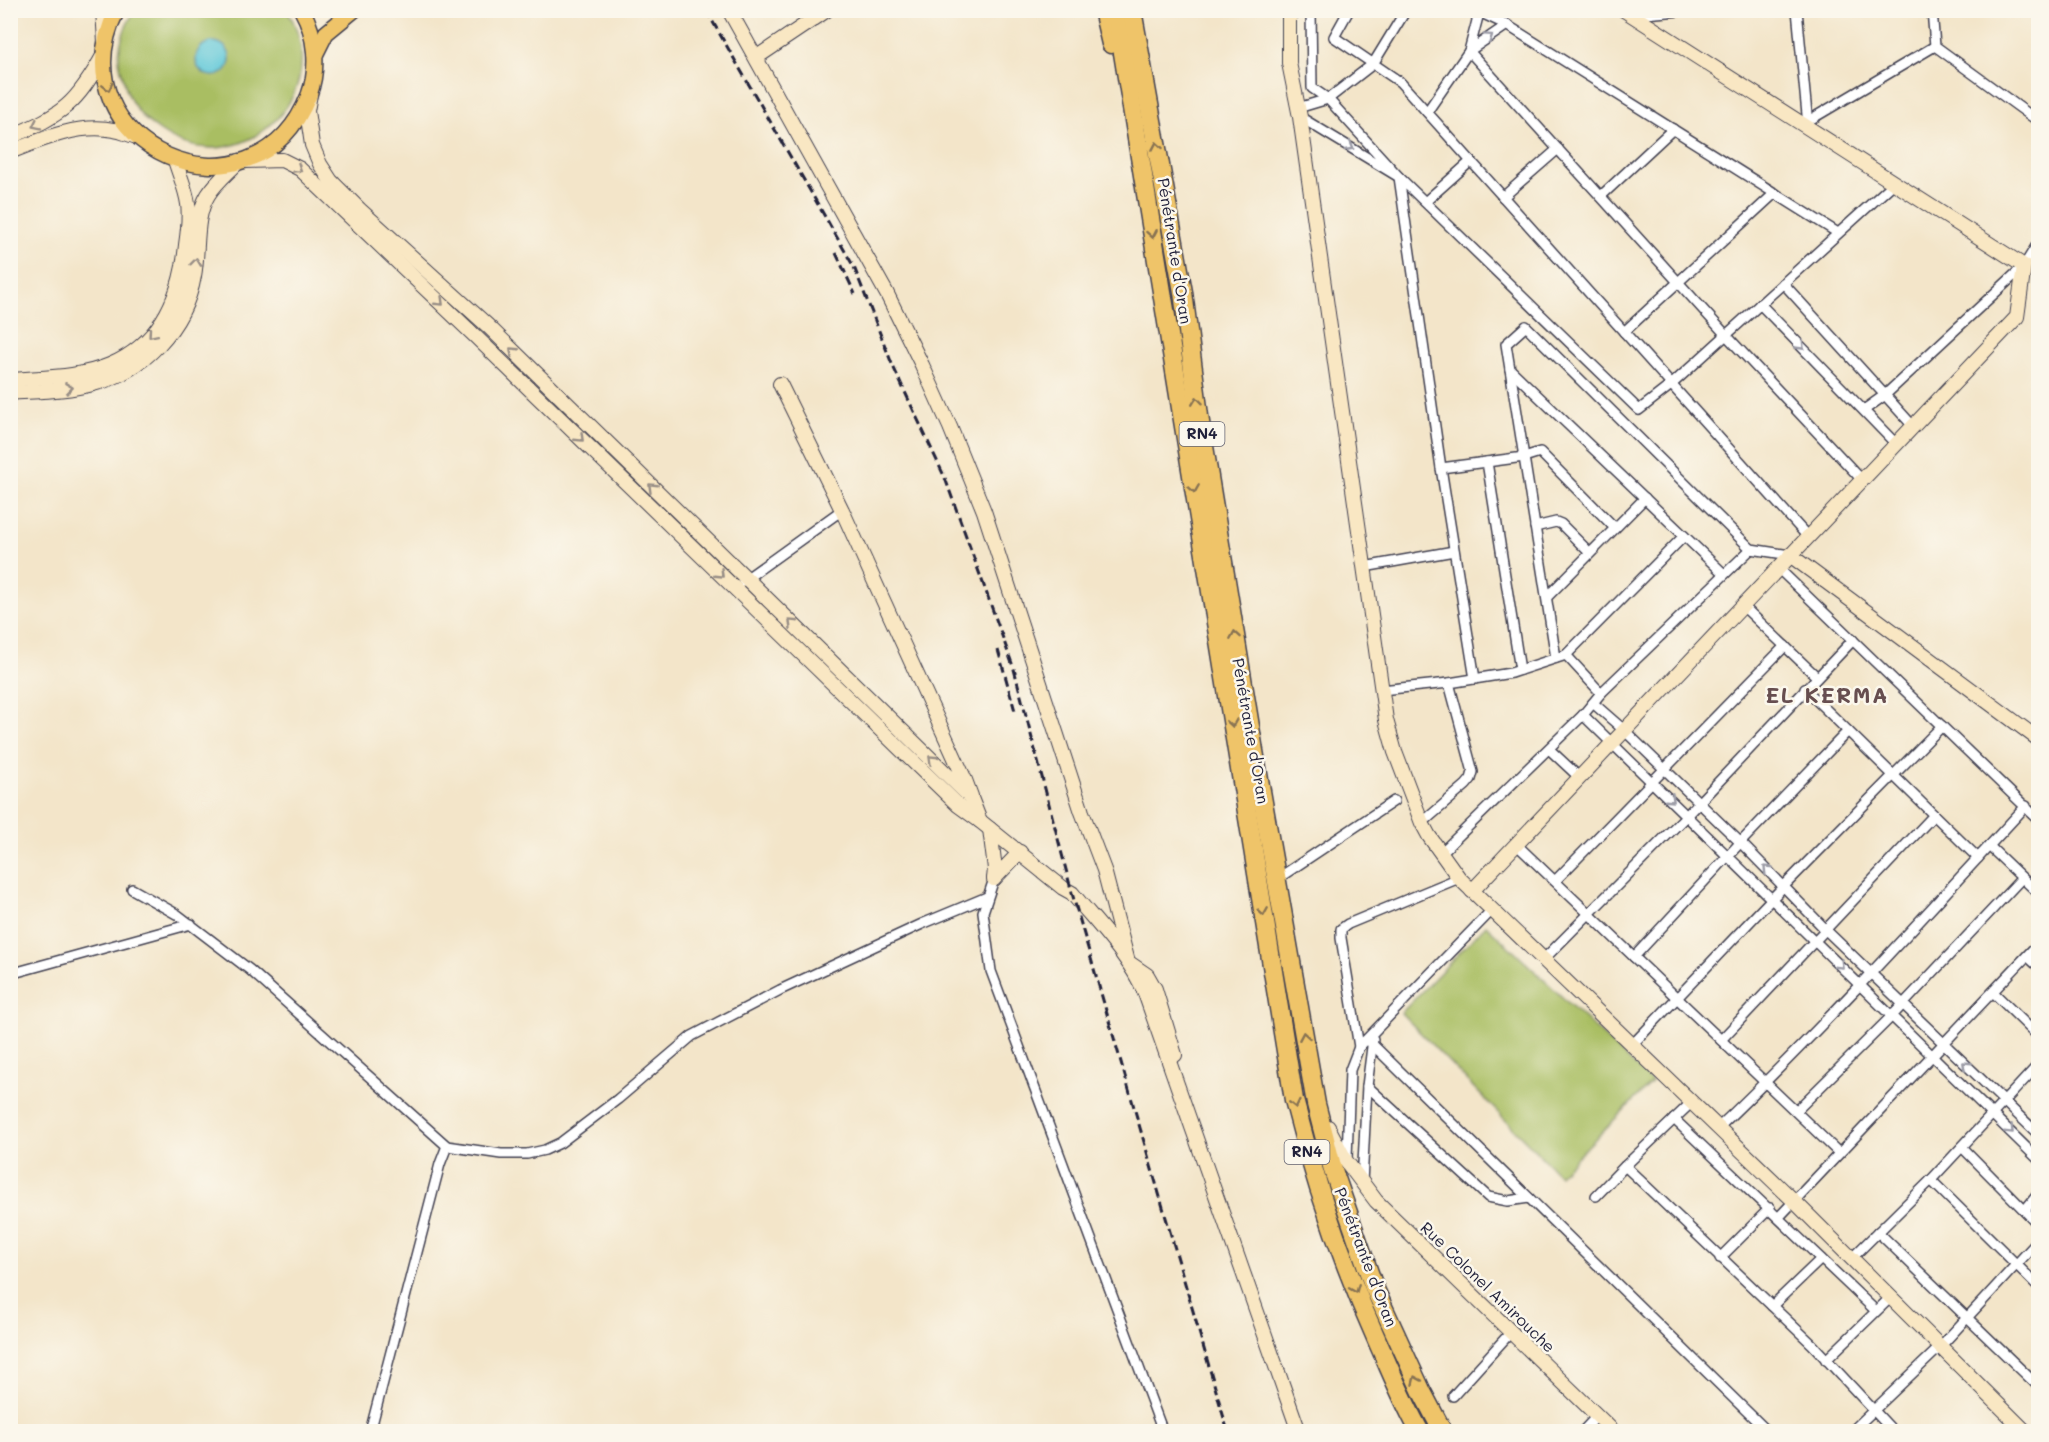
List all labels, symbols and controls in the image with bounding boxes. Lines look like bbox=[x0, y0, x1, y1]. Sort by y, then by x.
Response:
one-way arrow bbox=[1482, 33, 1493, 44]
one-way arrow bbox=[101, 82, 113, 92]
one-way arrow bbox=[32, 118, 43, 130]
one-way arrow bbox=[1344, 140, 1354, 151]
one-way arrow bbox=[1151, 142, 1164, 152]
one-way arrow bbox=[291, 162, 302, 173]
street label: Pénétrante d'Oran bbox=[1154, 176, 1197, 325]
one-way arrow bbox=[1146, 229, 1158, 239]
one-way arrow bbox=[189, 257, 202, 266]
one-way arrow bbox=[433, 295, 444, 306]
one-way arrow bbox=[148, 327, 159, 338]
one-way arrow bbox=[1794, 338, 1805, 349]
one-way arrow bbox=[510, 347, 521, 358]
one-way arrow bbox=[64, 382, 73, 395]
one-way arrow bbox=[1191, 397, 1203, 406]
road number: RN4 bbox=[1180, 422, 1224, 446]
one-way arrow bbox=[573, 430, 584, 441]
one-way arrow bbox=[649, 484, 660, 495]
one-way arrow bbox=[1187, 484, 1199, 493]
one-way arrow bbox=[712, 566, 723, 577]
one-way arrow bbox=[789, 620, 800, 631]
one-way arrow bbox=[1230, 630, 1242, 640]
street label: Pénétrante d'Oran bbox=[1228, 656, 1275, 805]
district label: EL KERMA bbox=[1765, 680, 1889, 709]
one-way arrow bbox=[1225, 718, 1237, 727]
one-way arrow bbox=[928, 756, 939, 767]
one-way arrow bbox=[1664, 792, 1674, 803]
one-way arrow bbox=[1763, 866, 1774, 876]
one-way arrow bbox=[1256, 906, 1269, 916]
one-way arrow bbox=[1833, 957, 1844, 968]
one-way arrow bbox=[1299, 1031, 1311, 1040]
one-way arrow bbox=[1962, 1061, 1972, 1072]
one-way arrow bbox=[1288, 1099, 1301, 1109]
one-way arrow bbox=[2002, 1123, 2013, 1134]
road number: RN4 bbox=[1284, 1140, 1330, 1164]
street label: Pénétrante d'Oran bbox=[1330, 1184, 1403, 1330]
street label: Rue Colonel Amirouche bbox=[1416, 1217, 1560, 1357]
one-way arrow bbox=[1348, 1283, 1360, 1294]
one-way arrow bbox=[1411, 1375, 1423, 1386]

